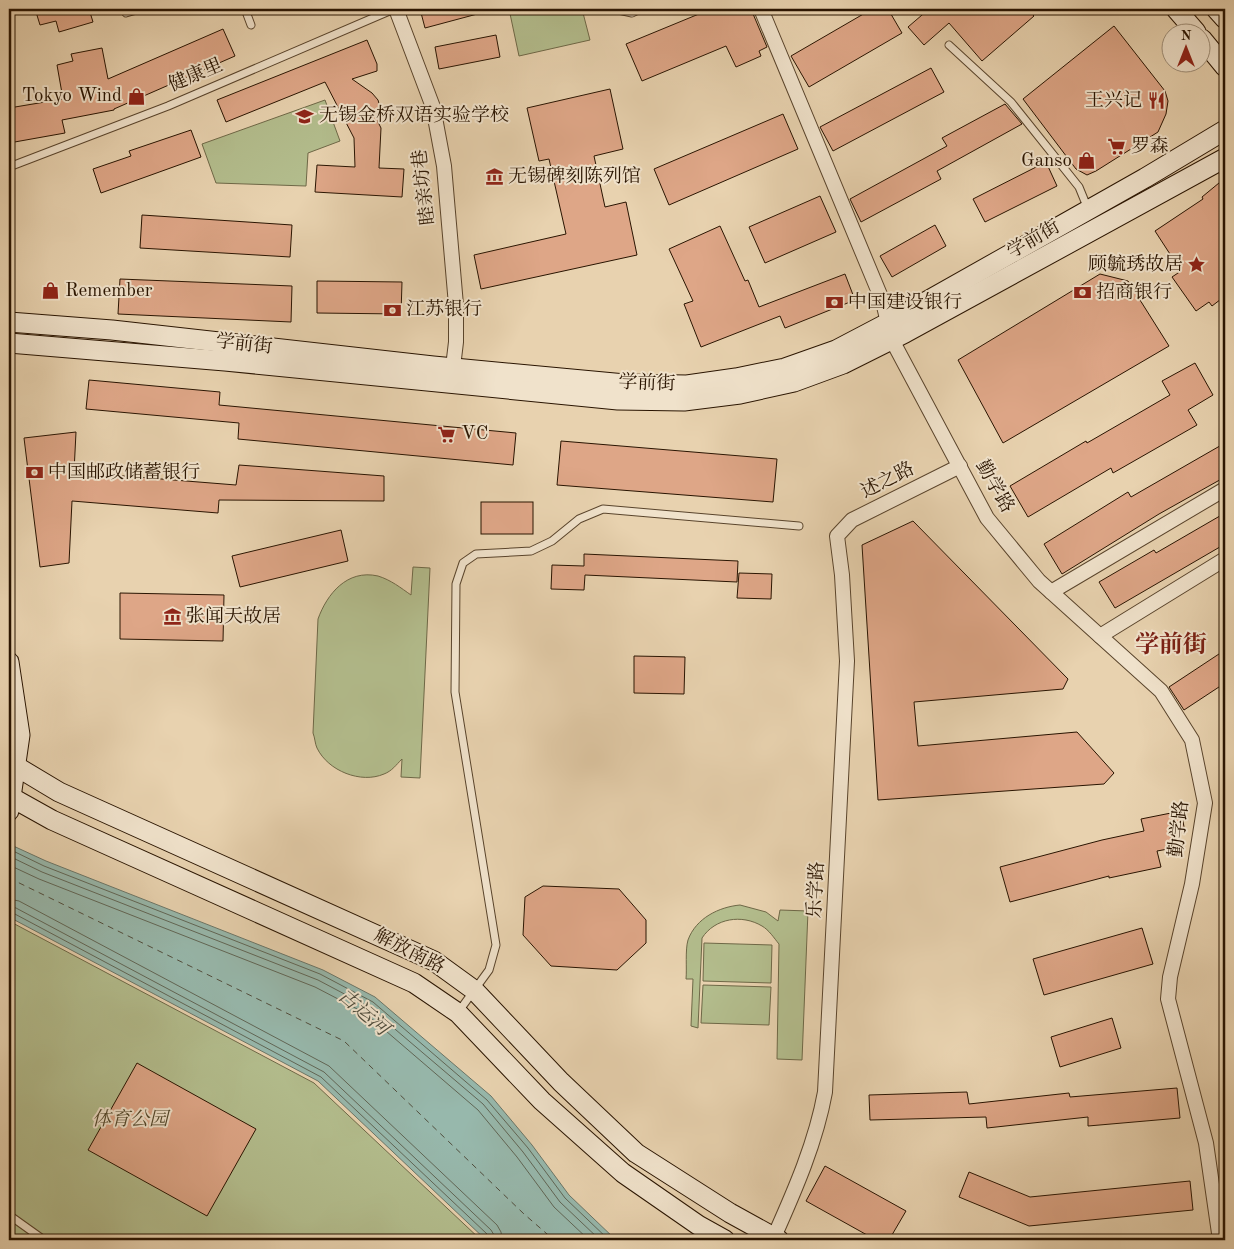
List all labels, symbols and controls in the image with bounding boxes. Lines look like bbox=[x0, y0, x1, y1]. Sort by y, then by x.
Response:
north arrow bbox=[1162, 22, 1212, 72]
text: N bbox=[1181, 29, 1192, 43]
street label: 健康里 bbox=[165, 53, 226, 96]
shop icon: Tokyo Wind bbox=[126, 86, 146, 106]
place label: Tokyo Wind bbox=[22, 87, 122, 106]
place label: 王兴记 bbox=[1085, 90, 1142, 111]
restaurant icon: 王兴记 bbox=[1146, 91, 1166, 111]
place label: 无锡金桥双语实验学校 bbox=[319, 104, 509, 126]
school or university icon: 无锡金桥双语实验学校 bbox=[295, 106, 315, 126]
place label: 罗森 bbox=[1131, 136, 1169, 157]
supermarket icon: 罗森 bbox=[1107, 137, 1127, 157]
street label: 睦亲坊巷 bbox=[408, 148, 439, 226]
shop icon: Ganso bbox=[1076, 151, 1096, 171]
place label: Ganso bbox=[1021, 152, 1072, 171]
place label: 无锡碑刻陈列馆 bbox=[508, 165, 641, 187]
museum icon: 无锡碑刻陈列馆 bbox=[484, 167, 504, 187]
street label: 学前街 bbox=[1004, 216, 1063, 262]
place label: 顾毓琇故居 bbox=[1088, 254, 1183, 275]
place icon: 顾毓琇故居 bbox=[1187, 255, 1207, 275]
shop icon: Remember bbox=[41, 281, 61, 301]
place label: 招商银行 bbox=[1096, 281, 1172, 303]
place label: Remember bbox=[65, 282, 153, 301]
bank icon: 招商银行 bbox=[1072, 283, 1092, 303]
place label: 中国建设银行 bbox=[848, 292, 962, 313]
bank icon: 中国建设银行 bbox=[824, 293, 844, 313]
place label: 江苏银行 bbox=[406, 298, 482, 320]
bank icon: 江苏银行 bbox=[382, 300, 402, 320]
street label: 学前街 bbox=[215, 331, 274, 357]
street label: 学前街 bbox=[618, 372, 676, 394]
supermarket icon: VC bbox=[437, 424, 457, 444]
place label: VC bbox=[461, 425, 488, 444]
street label: 勤学路 bbox=[972, 457, 1018, 516]
street label: 述之路 bbox=[857, 458, 918, 502]
place label: 中国邮政储蓄银行 bbox=[48, 462, 200, 483]
bank icon: 中国邮政储蓄银行 bbox=[24, 463, 44, 483]
place label: 张闻天故居 bbox=[186, 605, 281, 627]
museum icon: 张闻天故居 bbox=[162, 607, 182, 627]
district label: 学前街 bbox=[1135, 631, 1207, 658]
street label: 勤学路 bbox=[1166, 799, 1192, 858]
street label: 乐学路 bbox=[804, 861, 828, 919]
street label: 解放南路 bbox=[371, 924, 449, 978]
water label: 古运河 bbox=[334, 984, 396, 1042]
park label: 体育公园 bbox=[92, 1108, 171, 1130]

